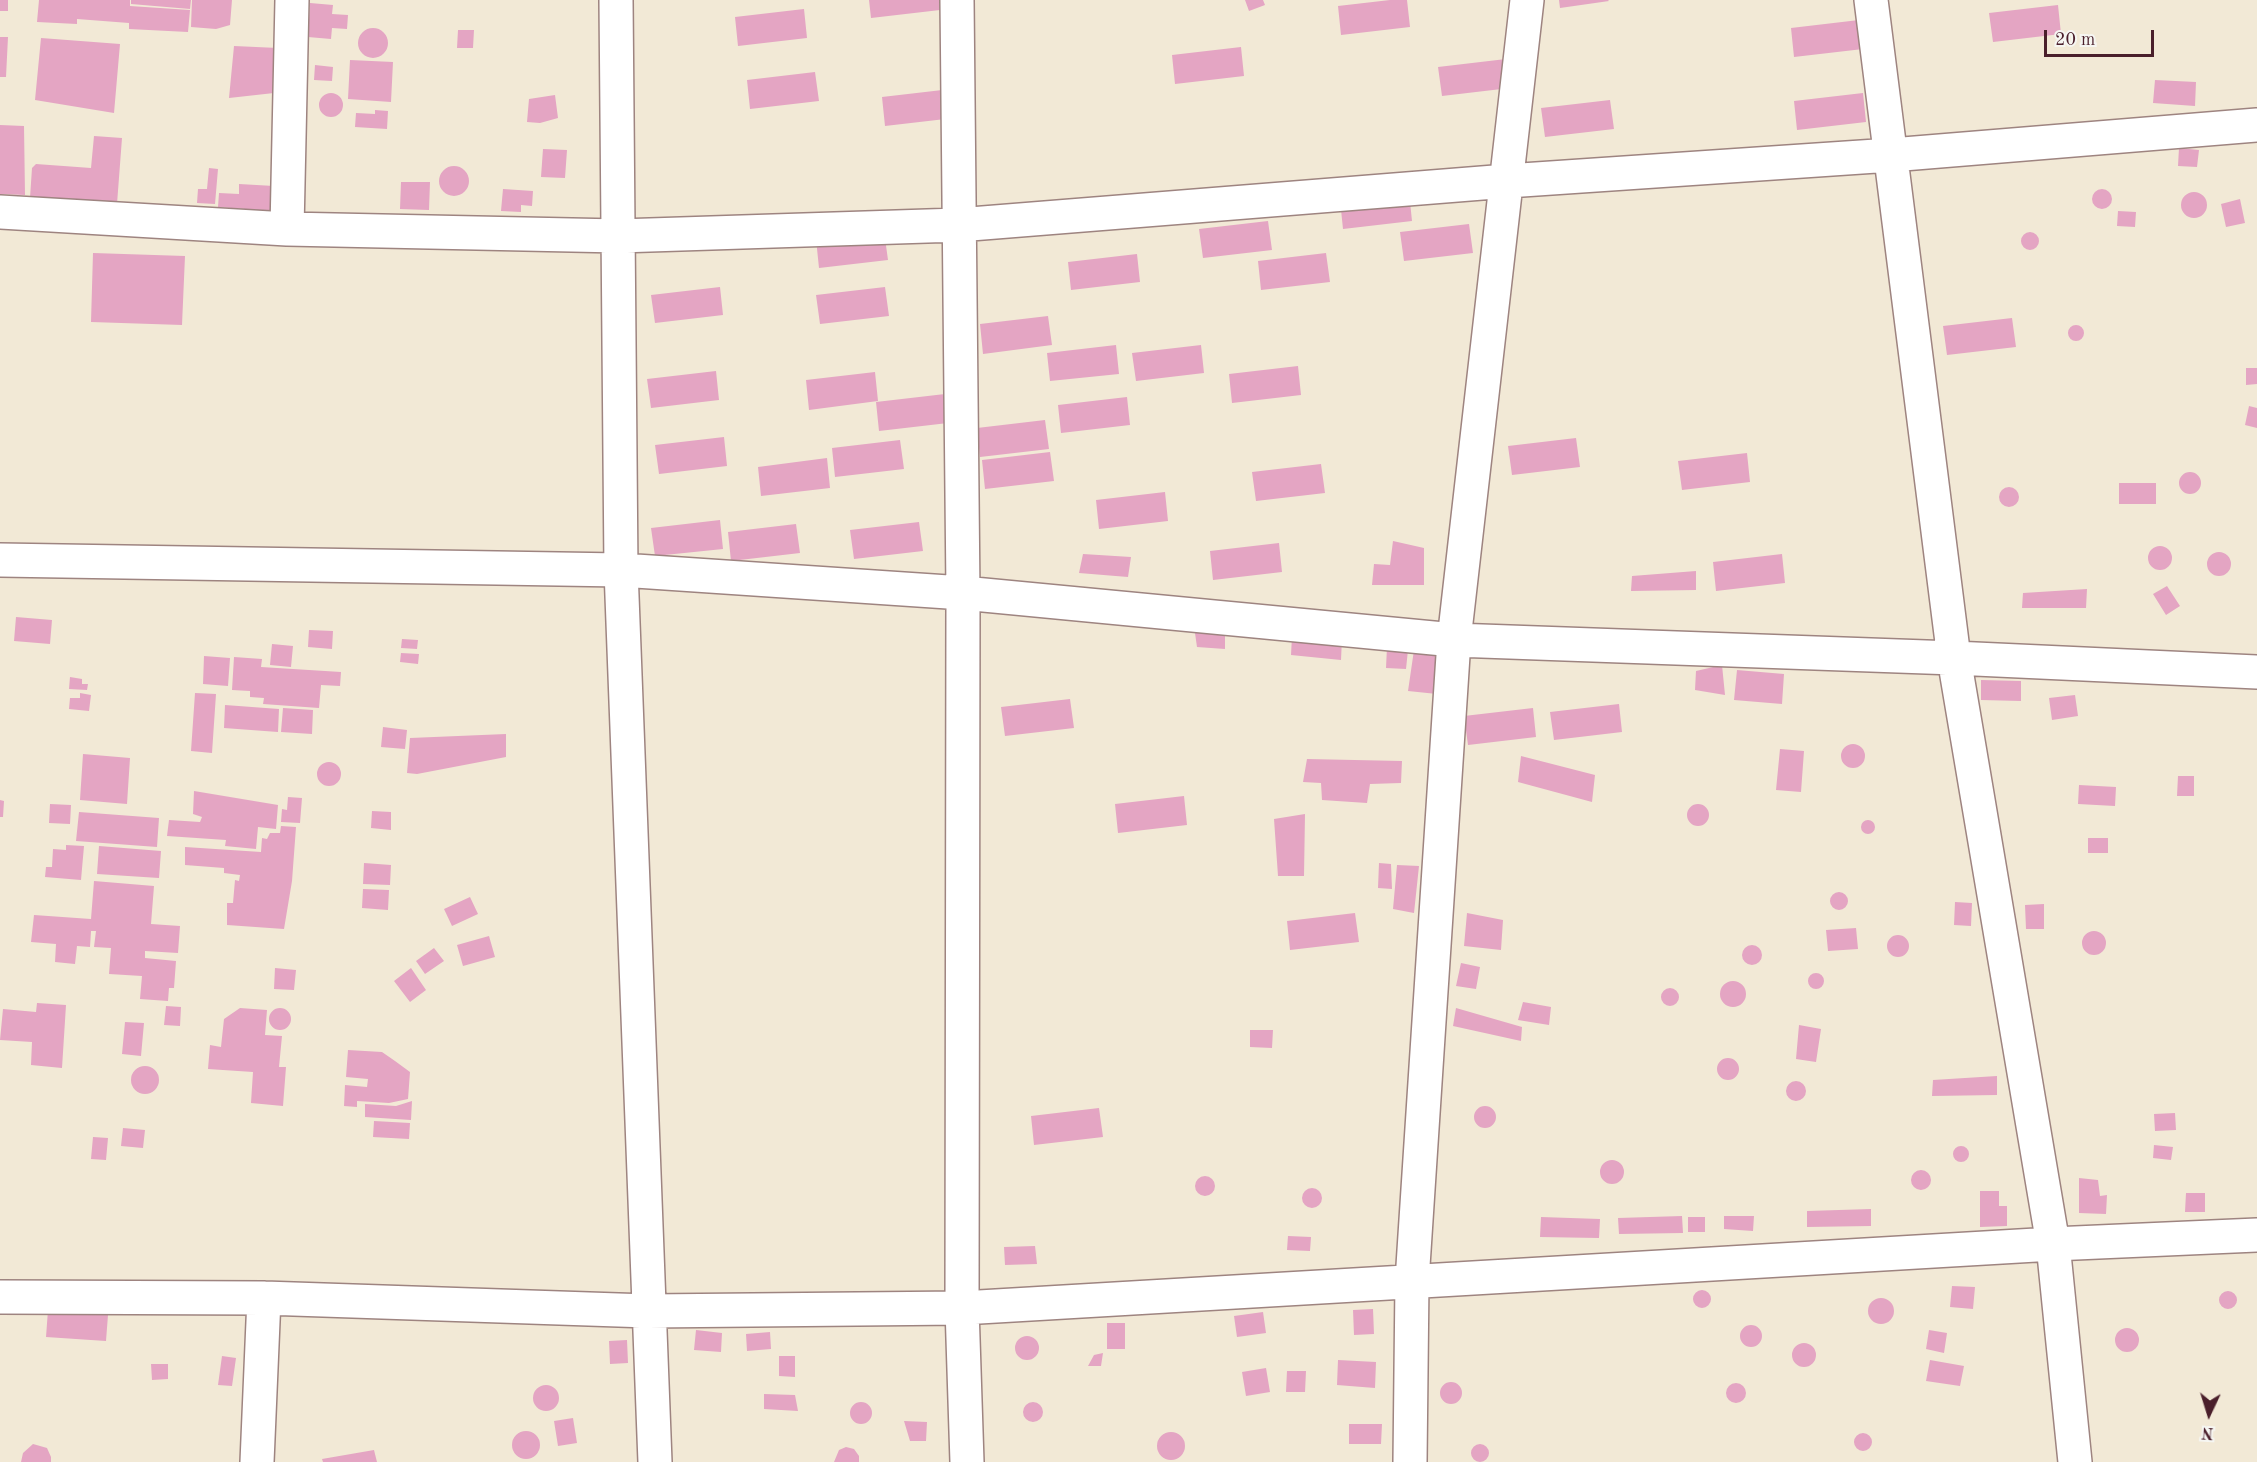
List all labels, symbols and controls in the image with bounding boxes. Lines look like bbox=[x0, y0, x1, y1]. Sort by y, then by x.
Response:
scale bar bbox=[2047, 18, 2156, 56]
text: 20 m bbox=[2055, 31, 2095, 49]
north arrow bbox=[2179, 1384, 2239, 1444]
text: N bbox=[2201, 1424, 2214, 1440]

